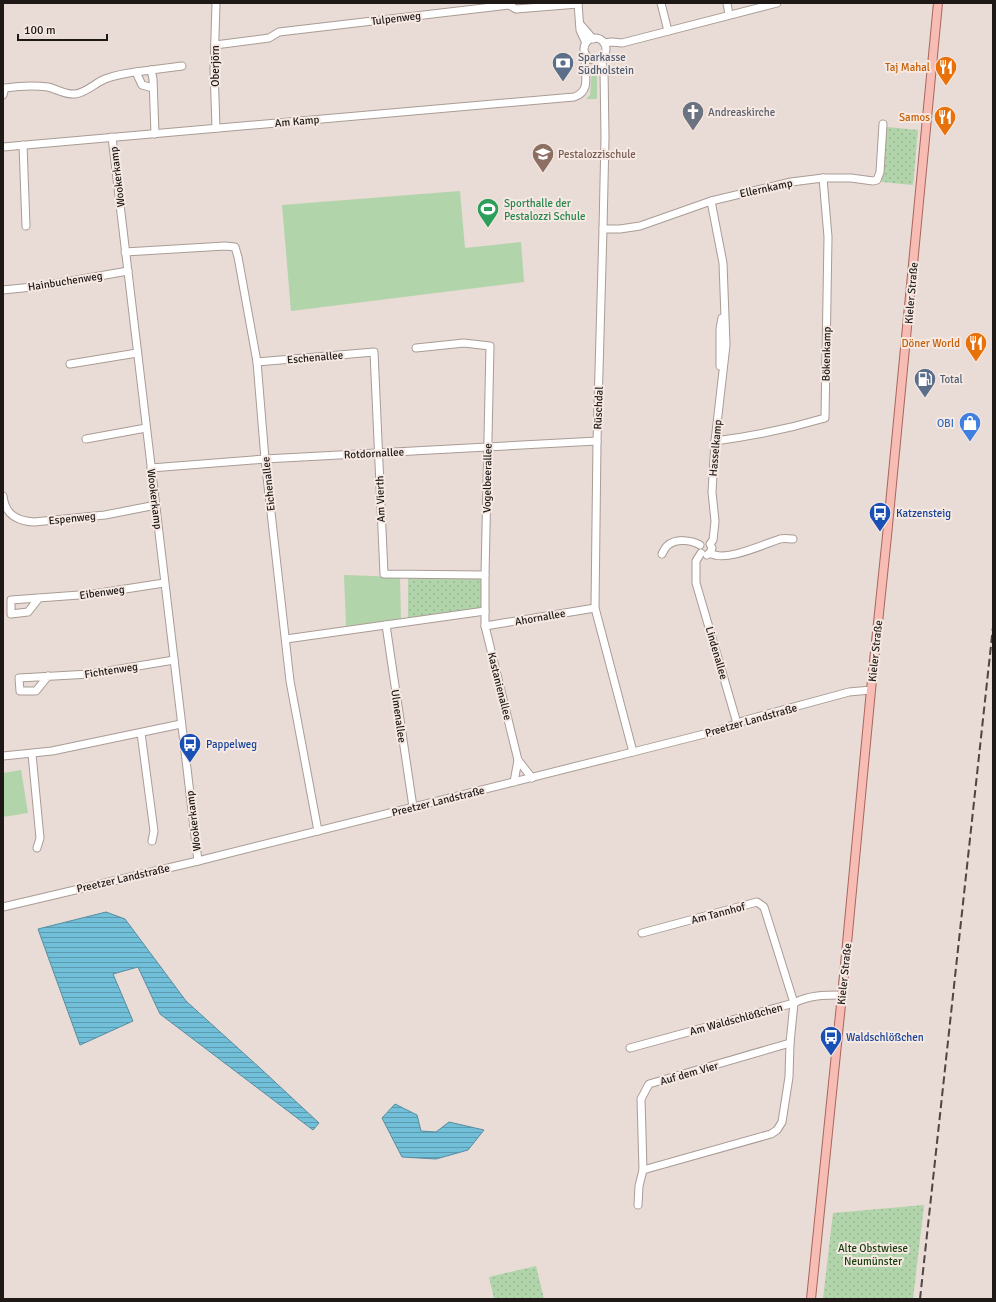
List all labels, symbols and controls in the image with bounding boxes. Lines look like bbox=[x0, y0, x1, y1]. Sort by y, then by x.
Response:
street label: Tulpenweg bbox=[370, 9, 422, 28]
scale bar bbox=[18, 16, 107, 42]
text: 100 m bbox=[24, 23, 56, 38]
street label: Oberjörn bbox=[209, 45, 222, 87]
bank icon: Sparkasse Südholstein bbox=[550, 50, 576, 83]
place label: Sparkasse Südholstein bbox=[578, 51, 634, 77]
restaurant icon: Taj Mahal bbox=[933, 54, 959, 87]
place label: Taj Mahal bbox=[885, 61, 930, 74]
church icon: Andreaskirche bbox=[680, 99, 706, 132]
restaurant icon: Samos bbox=[932, 104, 958, 137]
place label: Andreaskirche bbox=[708, 106, 775, 119]
place label: Samos bbox=[899, 111, 930, 124]
street label: Am Kamp bbox=[274, 113, 320, 130]
school or university icon: Pestalozzischule bbox=[530, 141, 556, 174]
street label: Wookerkamp bbox=[107, 146, 128, 208]
place label: Pestalozzischule bbox=[558, 148, 636, 161]
street label: Ellernkamp bbox=[738, 177, 794, 200]
sports icon: Sporthalle der Pestalozzi Schule bbox=[475, 196, 501, 229]
place label: Sporthalle der Pestalozzi Schule bbox=[504, 197, 586, 223]
street label: Kieler Straße bbox=[902, 262, 921, 325]
street label: Hainbuchenweg bbox=[27, 269, 104, 294]
street label: Bökenkamp bbox=[820, 326, 833, 382]
restaurant icon: Döner World bbox=[963, 330, 989, 363]
place label: Döner World bbox=[901, 337, 960, 350]
street label: Eschenallee bbox=[286, 349, 344, 366]
fuel station icon: Total bbox=[912, 366, 938, 399]
place label: Total bbox=[940, 373, 963, 386]
street label: Rüschdal bbox=[591, 386, 606, 430]
shop icon: OBI bbox=[957, 410, 983, 443]
place label: OBI bbox=[937, 417, 954, 430]
street label: Hasselkamp bbox=[707, 419, 724, 477]
street label: Vogelbeerallee bbox=[480, 443, 495, 513]
street label: Rotdornallee bbox=[344, 445, 404, 462]
street label: Eichenallee bbox=[259, 456, 278, 512]
street label: Wookerkamp bbox=[144, 468, 165, 530]
street label: Am Vierth bbox=[373, 475, 388, 523]
bus stop icon: Katzensteig bbox=[867, 500, 893, 533]
place label: Katzensteig bbox=[896, 507, 951, 520]
street label: Espenweg bbox=[48, 510, 96, 527]
street label: Eibenweg bbox=[79, 583, 126, 602]
street label: Ahornallee bbox=[514, 607, 566, 628]
street label: Kieler Straße bbox=[866, 620, 885, 683]
street label: Lindenallee bbox=[703, 625, 730, 681]
street label: Kastanienallee bbox=[485, 651, 514, 722]
street label: Fichtenweg bbox=[83, 660, 139, 681]
street label: Ulmenallee bbox=[388, 689, 409, 744]
street label: Preetzer Landstraße bbox=[704, 701, 799, 740]
bus stop icon: Pappelweg bbox=[177, 731, 203, 764]
place label: Pappelweg bbox=[206, 738, 257, 751]
street label: Preetzer Landstraße bbox=[390, 784, 486, 819]
street label: Wookerkamp bbox=[183, 790, 204, 852]
street label: Preetzer Landstraße bbox=[75, 861, 171, 896]
street label: Am Tannhof bbox=[690, 900, 748, 927]
street label: Kieler Straße bbox=[835, 943, 854, 1006]
street label: Am Waldschlößchen bbox=[688, 1001, 784, 1038]
bus stop icon: Waldschlößchen bbox=[818, 1024, 844, 1057]
place label: Waldschlößchen bbox=[846, 1031, 924, 1044]
street label: Auf dem Vier bbox=[658, 1059, 720, 1088]
park label: Alte Obstwiese Neumünster bbox=[838, 1242, 908, 1268]

